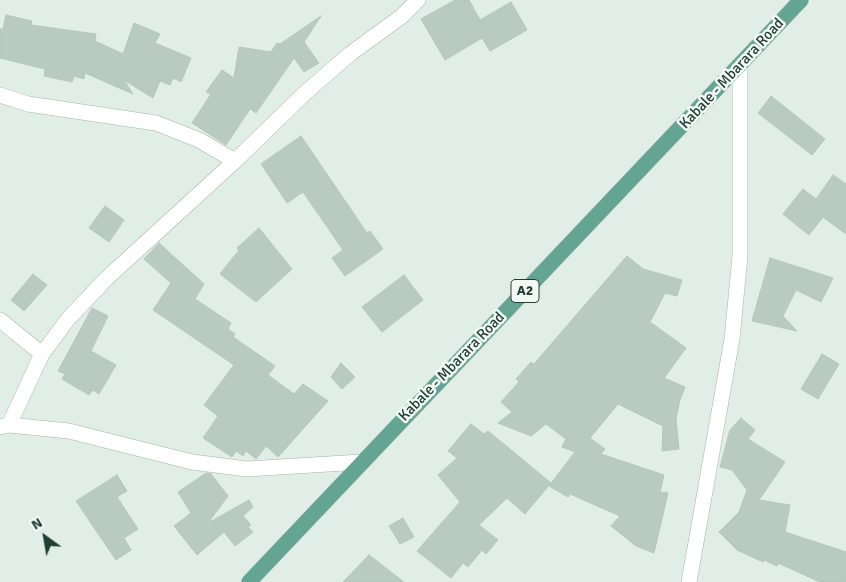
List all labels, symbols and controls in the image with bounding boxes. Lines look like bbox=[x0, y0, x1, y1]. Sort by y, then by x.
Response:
street label: Kabale - Mbarara Road bbox=[676, 15, 788, 133]
road number: A2 bbox=[511, 280, 539, 302]
street label: Kabale - Mbarara Road bbox=[395, 309, 509, 425]
north arrow bbox=[20, 512, 70, 562]
text: N bbox=[28, 514, 45, 534]

